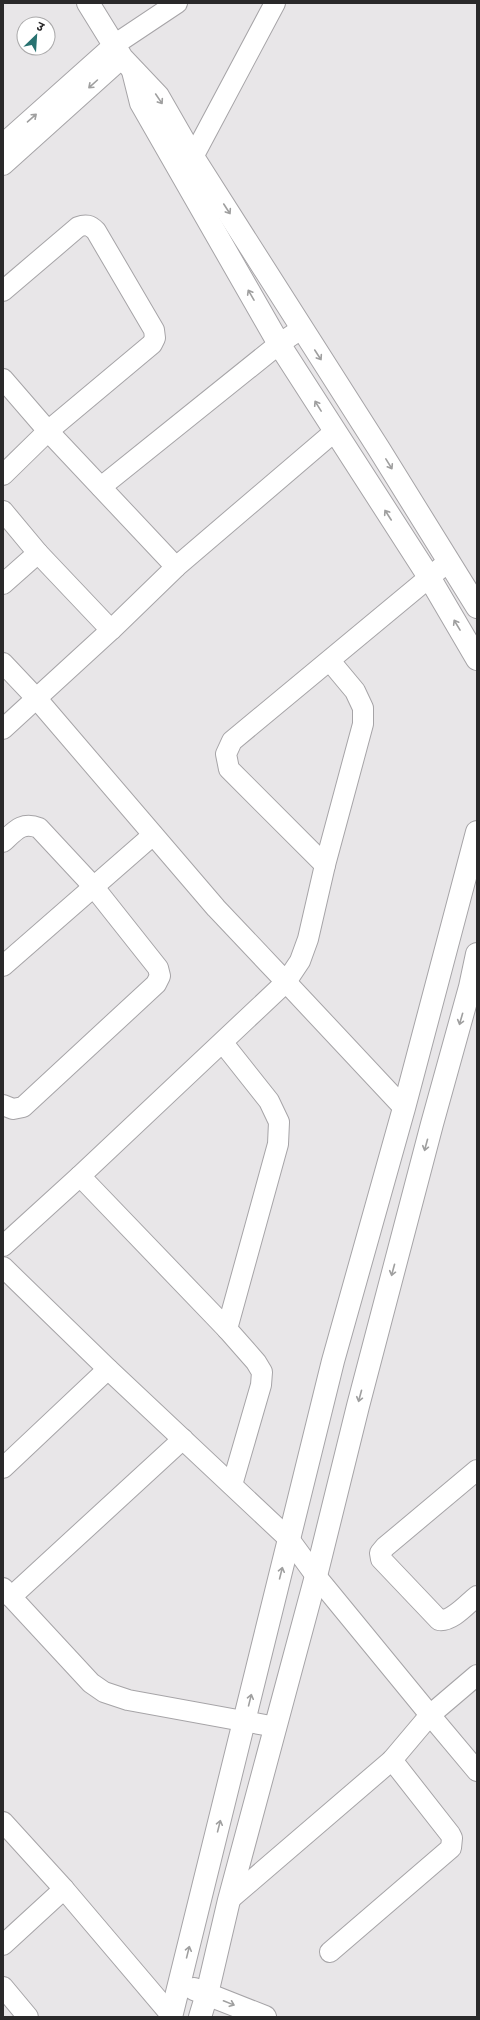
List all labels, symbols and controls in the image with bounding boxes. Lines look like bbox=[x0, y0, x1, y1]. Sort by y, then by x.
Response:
north arrow bbox=[16, 16, 56, 56]
text: उ bbox=[33, 18, 47, 36]
one-way arrow bbox=[88, 79, 98, 89]
one-way arrow bbox=[155, 93, 163, 104]
one-way arrow bbox=[27, 113, 37, 122]
one-way arrow bbox=[223, 203, 231, 215]
one-way arrow bbox=[246, 289, 254, 301]
one-way arrow bbox=[314, 349, 322, 360]
one-way arrow bbox=[313, 400, 321, 412]
one-way arrow bbox=[385, 458, 393, 470]
one-way arrow bbox=[384, 510, 392, 521]
one-way arrow bbox=[453, 619, 461, 631]
one-way arrow bbox=[457, 1013, 464, 1026]
one-way arrow bbox=[422, 1138, 429, 1151]
one-way arrow bbox=[389, 1264, 396, 1277]
one-way arrow bbox=[356, 1389, 363, 1402]
one-way arrow bbox=[277, 1567, 285, 1580]
one-way arrow bbox=[246, 1693, 254, 1706]
one-way arrow bbox=[215, 1820, 223, 1833]
one-way arrow bbox=[184, 1946, 192, 1959]
one-way arrow bbox=[223, 2000, 235, 2007]

